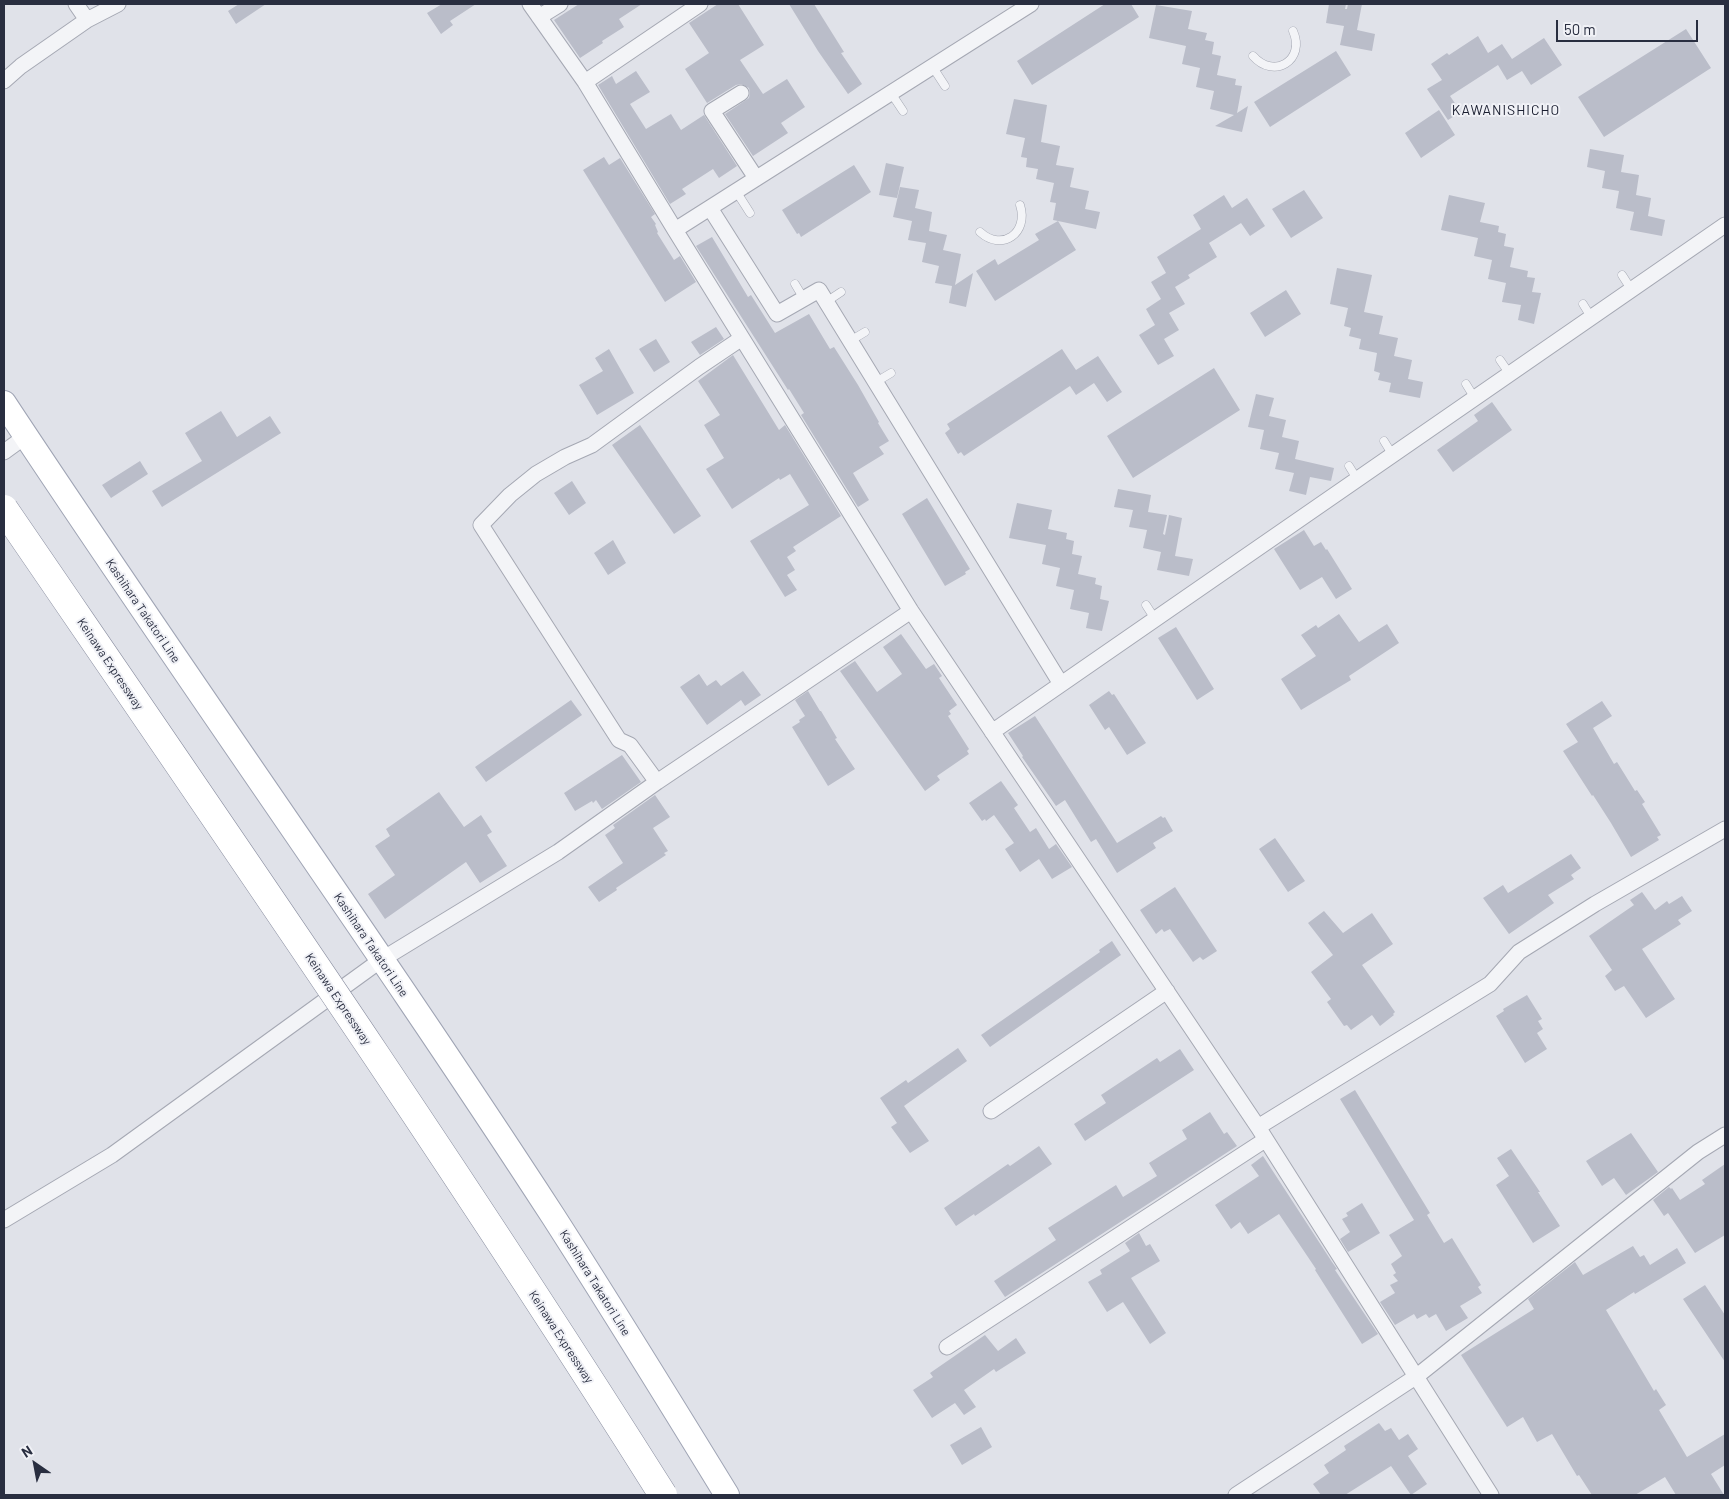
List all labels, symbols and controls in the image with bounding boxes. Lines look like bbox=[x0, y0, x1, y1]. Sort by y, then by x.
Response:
scale bar bbox=[1559, 10, 1702, 42]
text: 50 m bbox=[1564, 20, 1596, 38]
district label: KAWANISHICHO bbox=[1450, 102, 1562, 118]
street label: Kashihara Takatori Line bbox=[103, 556, 183, 666]
street label: Keinawa Expressway bbox=[74, 615, 146, 713]
street label: Kashihara Takatori Line bbox=[331, 890, 411, 1000]
street label: Keinawa Expressway bbox=[302, 950, 374, 1048]
street label: Kashihara Takatori Line bbox=[557, 1227, 633, 1339]
street label: Keinawa Expressway bbox=[526, 1288, 596, 1386]
north arrow bbox=[10, 1439, 60, 1489]
text: N bbox=[18, 1441, 35, 1461]

